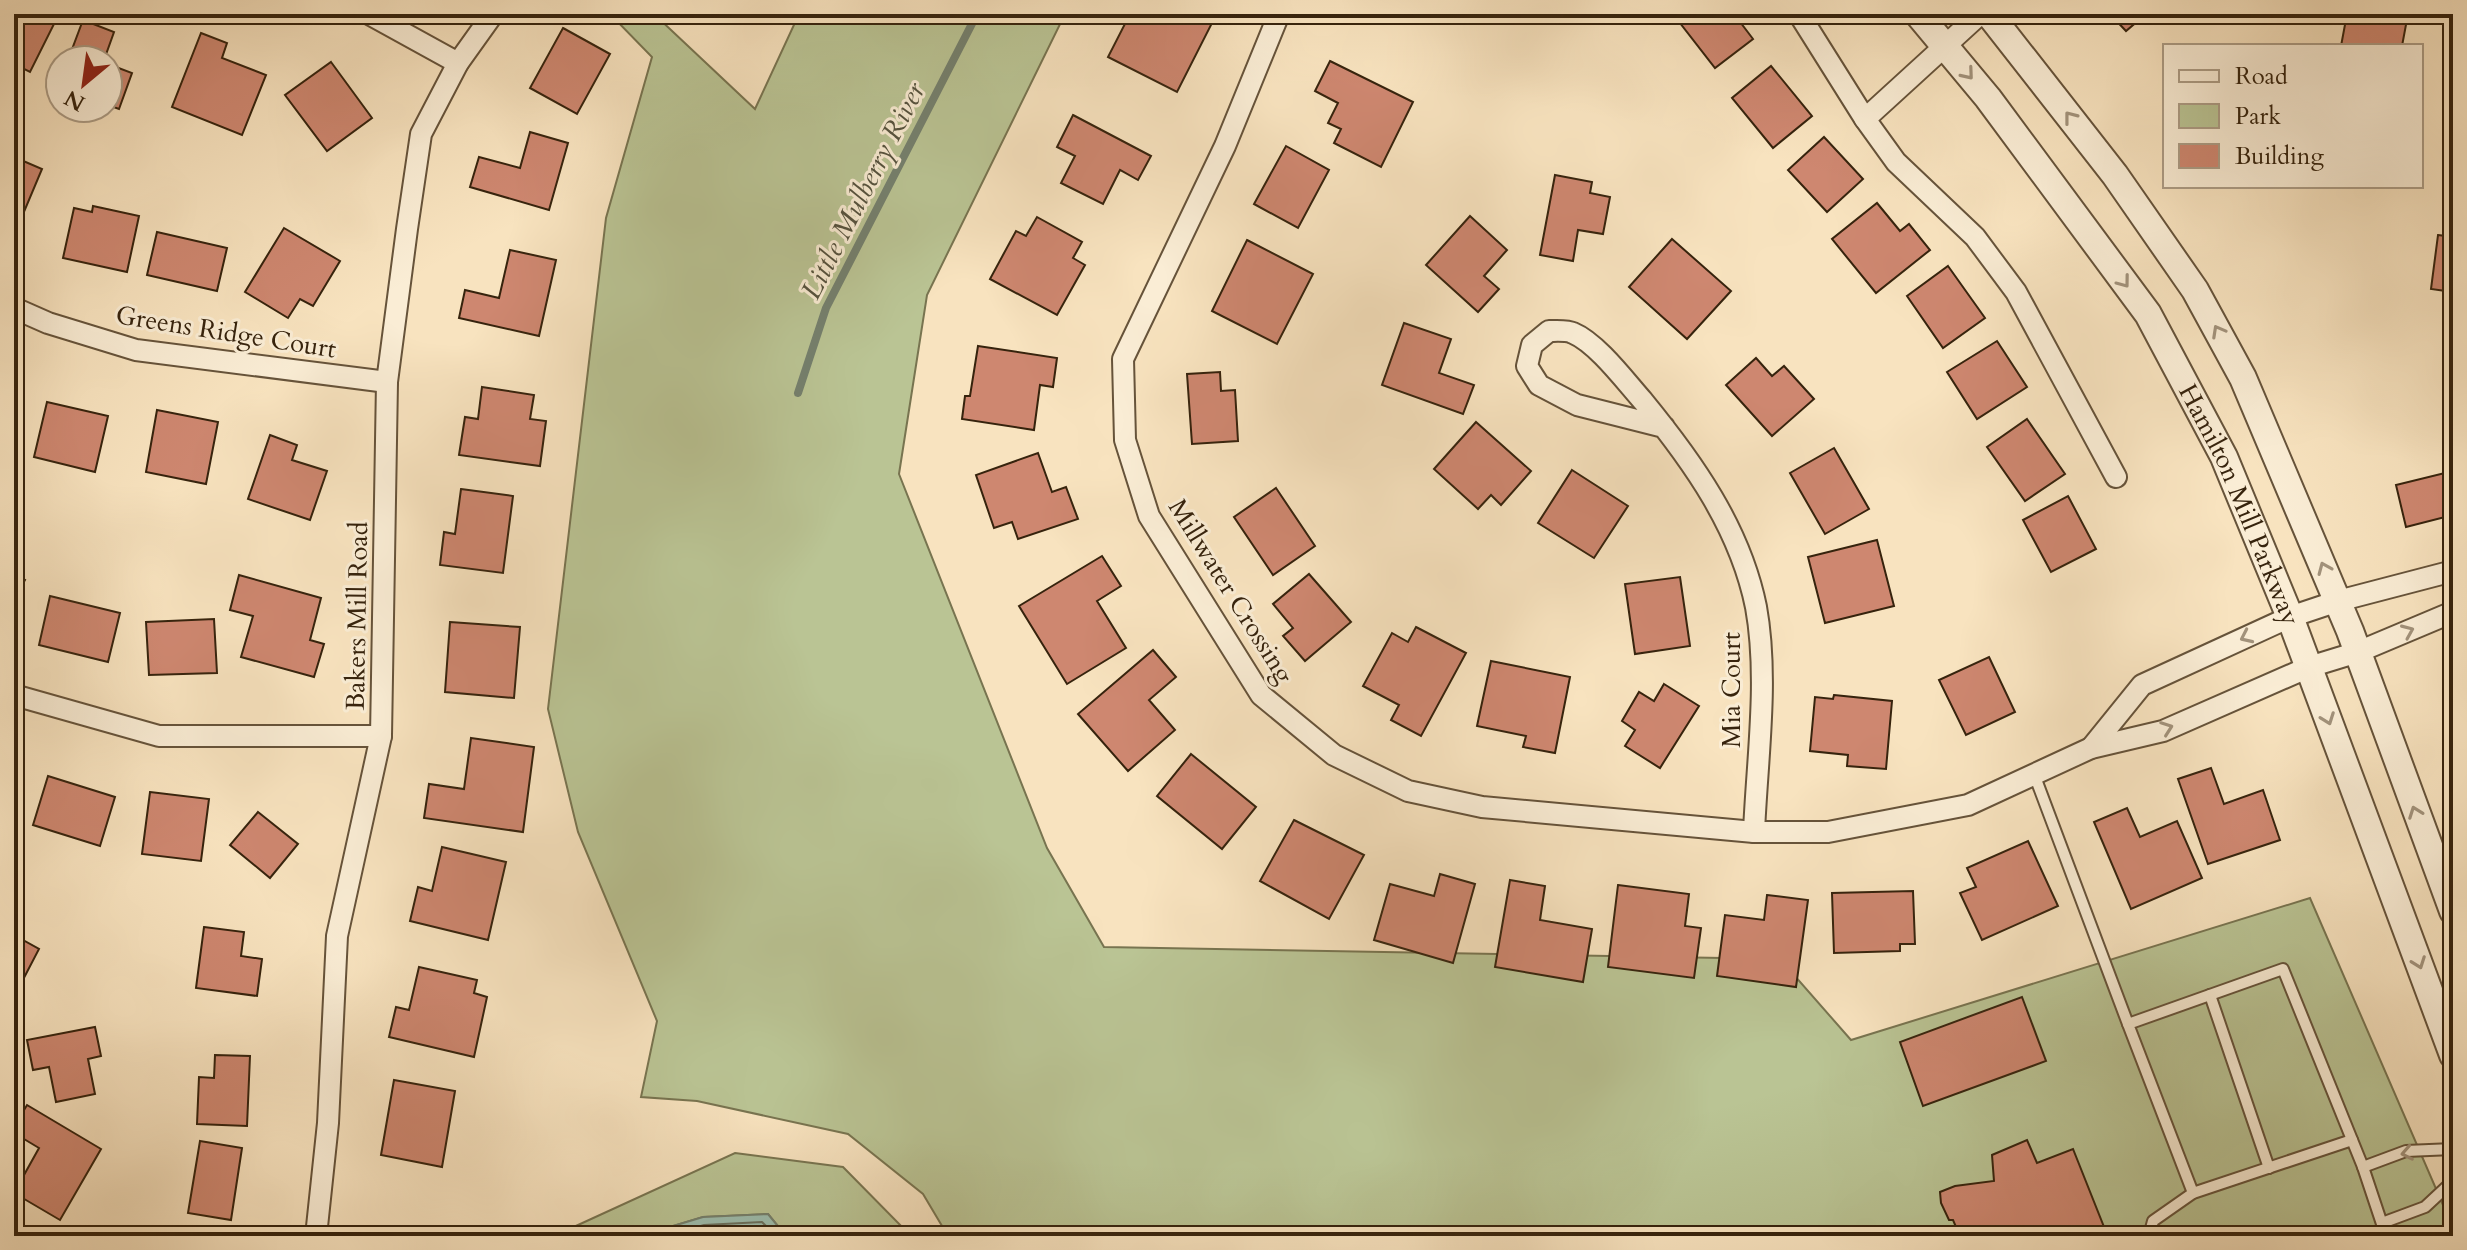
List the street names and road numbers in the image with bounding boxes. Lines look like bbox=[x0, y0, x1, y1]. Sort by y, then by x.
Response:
street label: Greens Ridge Court bbox=[113, 297, 339, 367]
street label: Hamilton Mill Parkway bbox=[2171, 378, 2309, 630]
street label: Millwater Crossing bbox=[1160, 492, 1302, 690]
street label: Bakers Mill Road bbox=[338, 521, 376, 711]
street label: Mia Court bbox=[1714, 632, 1749, 748]

